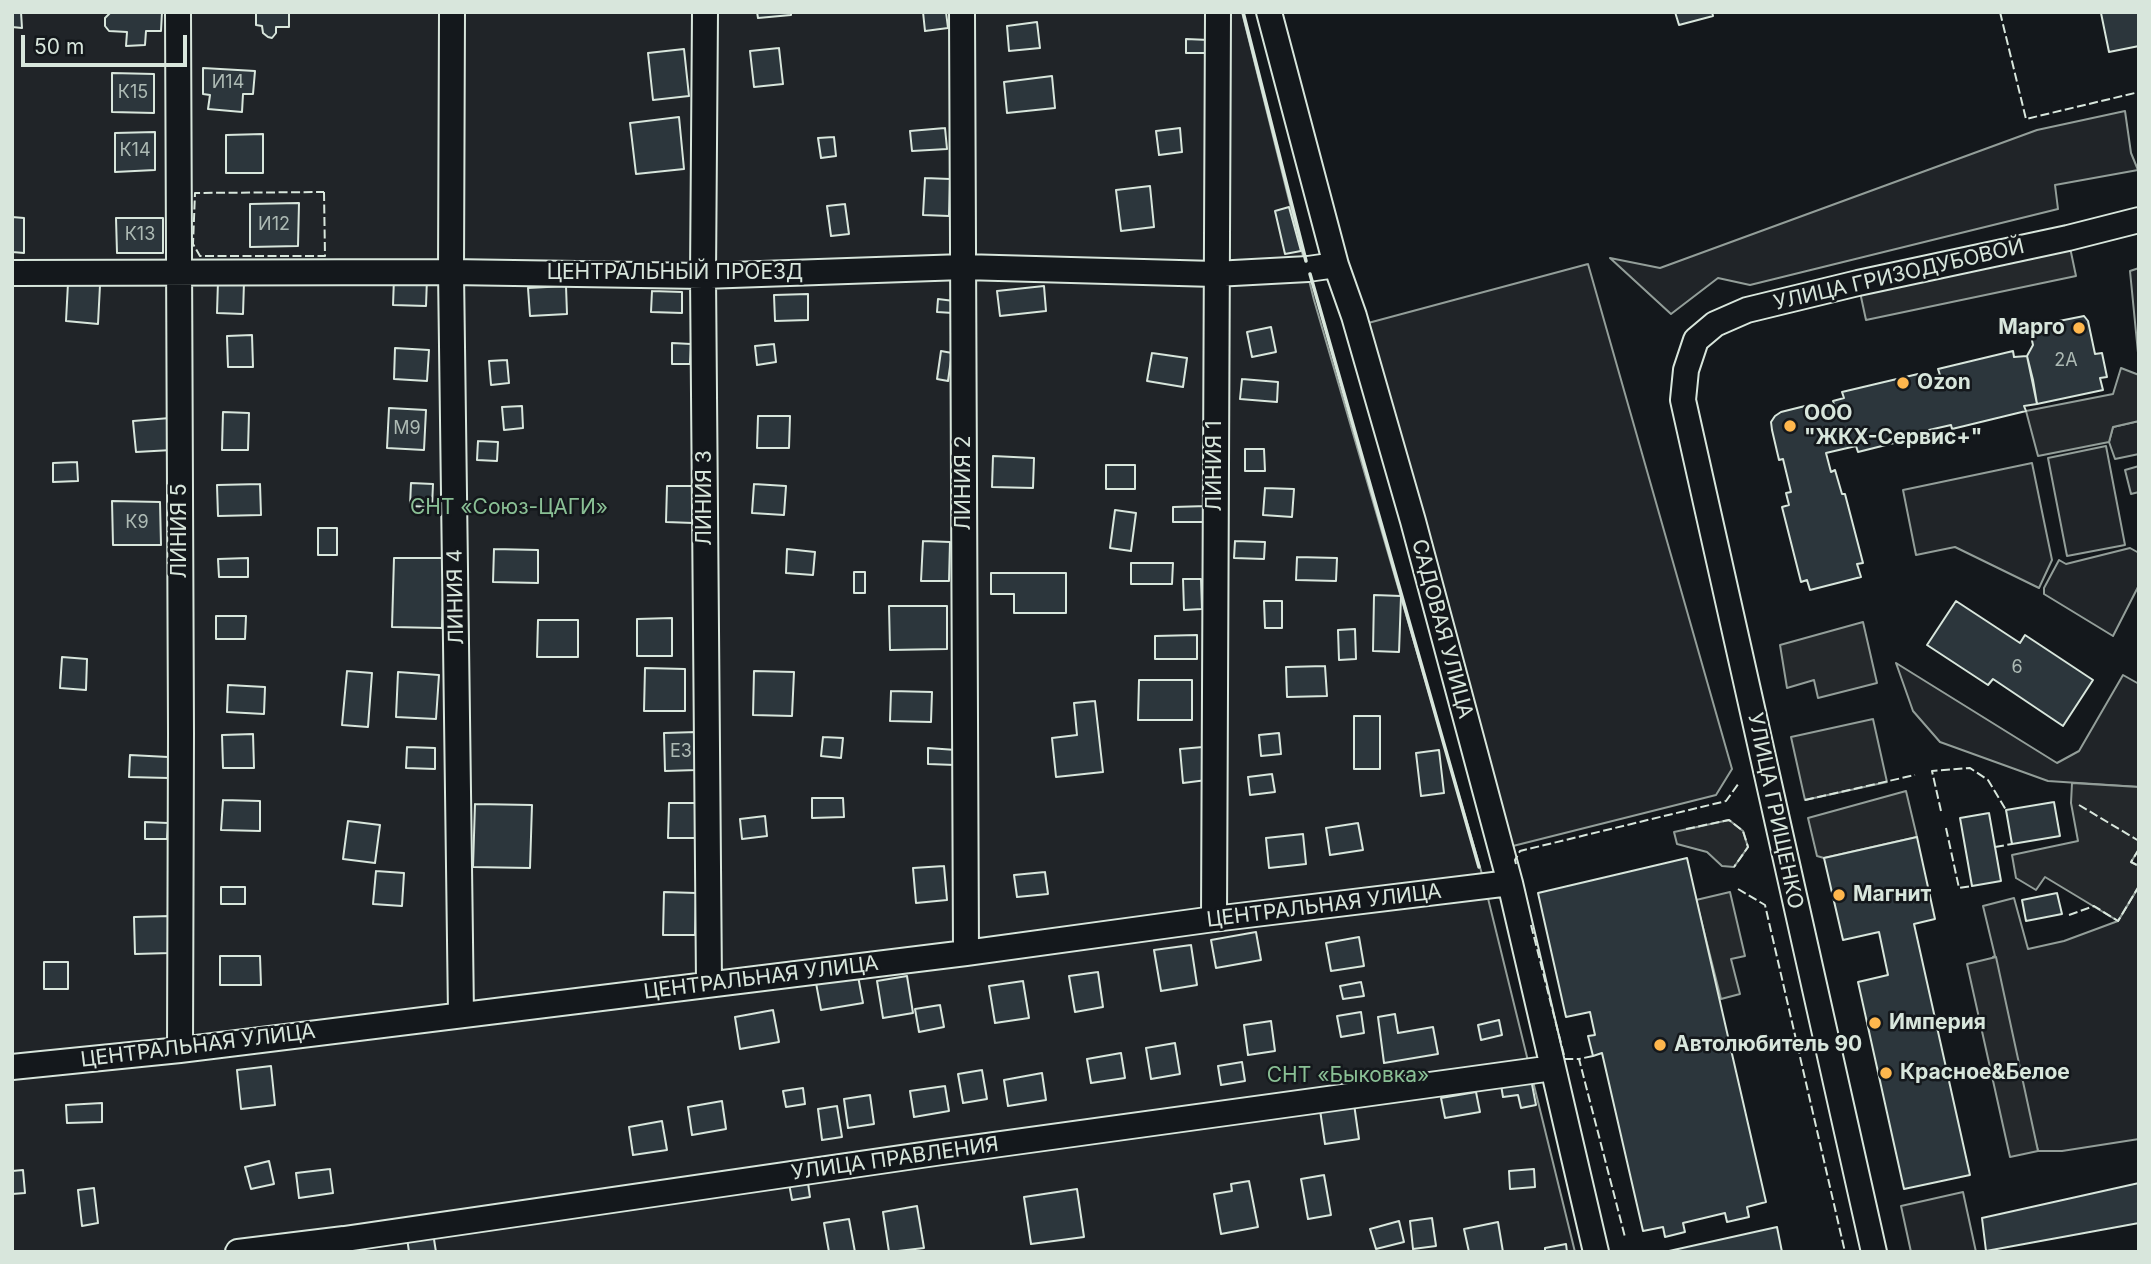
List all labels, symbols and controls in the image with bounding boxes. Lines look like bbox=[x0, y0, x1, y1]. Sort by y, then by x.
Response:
scale bar bbox=[24, 21, 191, 65]
text: 50 m bbox=[34, 34, 84, 59]
house number: И14 bbox=[212, 72, 244, 94]
house number: К15 bbox=[118, 82, 148, 104]
house number: К14 bbox=[119, 140, 151, 162]
house number: И12 bbox=[258, 214, 290, 236]
house number: К13 bbox=[125, 224, 155, 246]
street label: УЛИЦА ГРИЗОДУБОВОЙ bbox=[1771, 234, 2027, 316]
street label: ЦЕНТРАЛЬНЫЙ ПРОЕЗД bbox=[547, 260, 803, 286]
place label: Марго bbox=[1998, 315, 2065, 341]
marker: Марго bbox=[2071, 320, 2087, 336]
house number: 2А bbox=[2054, 350, 2078, 372]
place label: Ozon bbox=[1917, 370, 1971, 396]
marker: Ozon bbox=[1895, 375, 1911, 391]
place label: ООО "ЖКХ-Сервис+" bbox=[1804, 401, 1982, 451]
house number: М9 bbox=[393, 418, 421, 440]
marker: ООО "ЖКХ-Сервис+" bbox=[1782, 418, 1798, 434]
street label: ЛИНИЯ 1 bbox=[1202, 421, 1228, 511]
street label: ЛИНИЯ 2 bbox=[951, 435, 977, 531]
street label: ЛИНИЯ 3 bbox=[692, 450, 718, 546]
street label: ЛИНИЯ 5 bbox=[167, 483, 193, 579]
park label: СНТ «Союз-ЦАГИ» bbox=[410, 495, 608, 521]
house number: К9 bbox=[125, 512, 149, 534]
street label: САДОВАЯ УЛИЦА bbox=[1406, 537, 1478, 721]
street label: ЛИНИЯ 4 bbox=[443, 549, 469, 645]
house number: 6 bbox=[2011, 657, 2023, 679]
street label: УЛИЦА ГРИЩЕНКО bbox=[1742, 711, 1808, 911]
house number: Е3 bbox=[670, 741, 692, 763]
street label: ЦЕНТРАЛЬНАЯ УЛИЦА bbox=[1205, 879, 1443, 933]
place label: Магнит bbox=[1853, 882, 1931, 908]
marker: Магнит bbox=[1831, 887, 1847, 903]
street label: ЦЕНТРАЛЬНАЯ УЛИЦА bbox=[642, 951, 880, 1005]
place label: Империя bbox=[1889, 1010, 1986, 1036]
marker: Империя bbox=[1867, 1015, 1883, 1031]
street label: ЦЕНТРАЛЬНАЯ УЛИЦА bbox=[79, 1019, 317, 1073]
place label: Автолюбитель 90 bbox=[1674, 1032, 1862, 1058]
marker: Автолюбитель 90 bbox=[1652, 1037, 1668, 1053]
place label: Красное&Белое bbox=[1900, 1060, 2070, 1086]
park label: СНТ «Быковка» bbox=[1267, 1063, 1429, 1089]
marker: Красное&Белое bbox=[1878, 1065, 1894, 1081]
street label: УЛИЦА ПРАВЛЕНИЯ bbox=[790, 1132, 1000, 1186]

